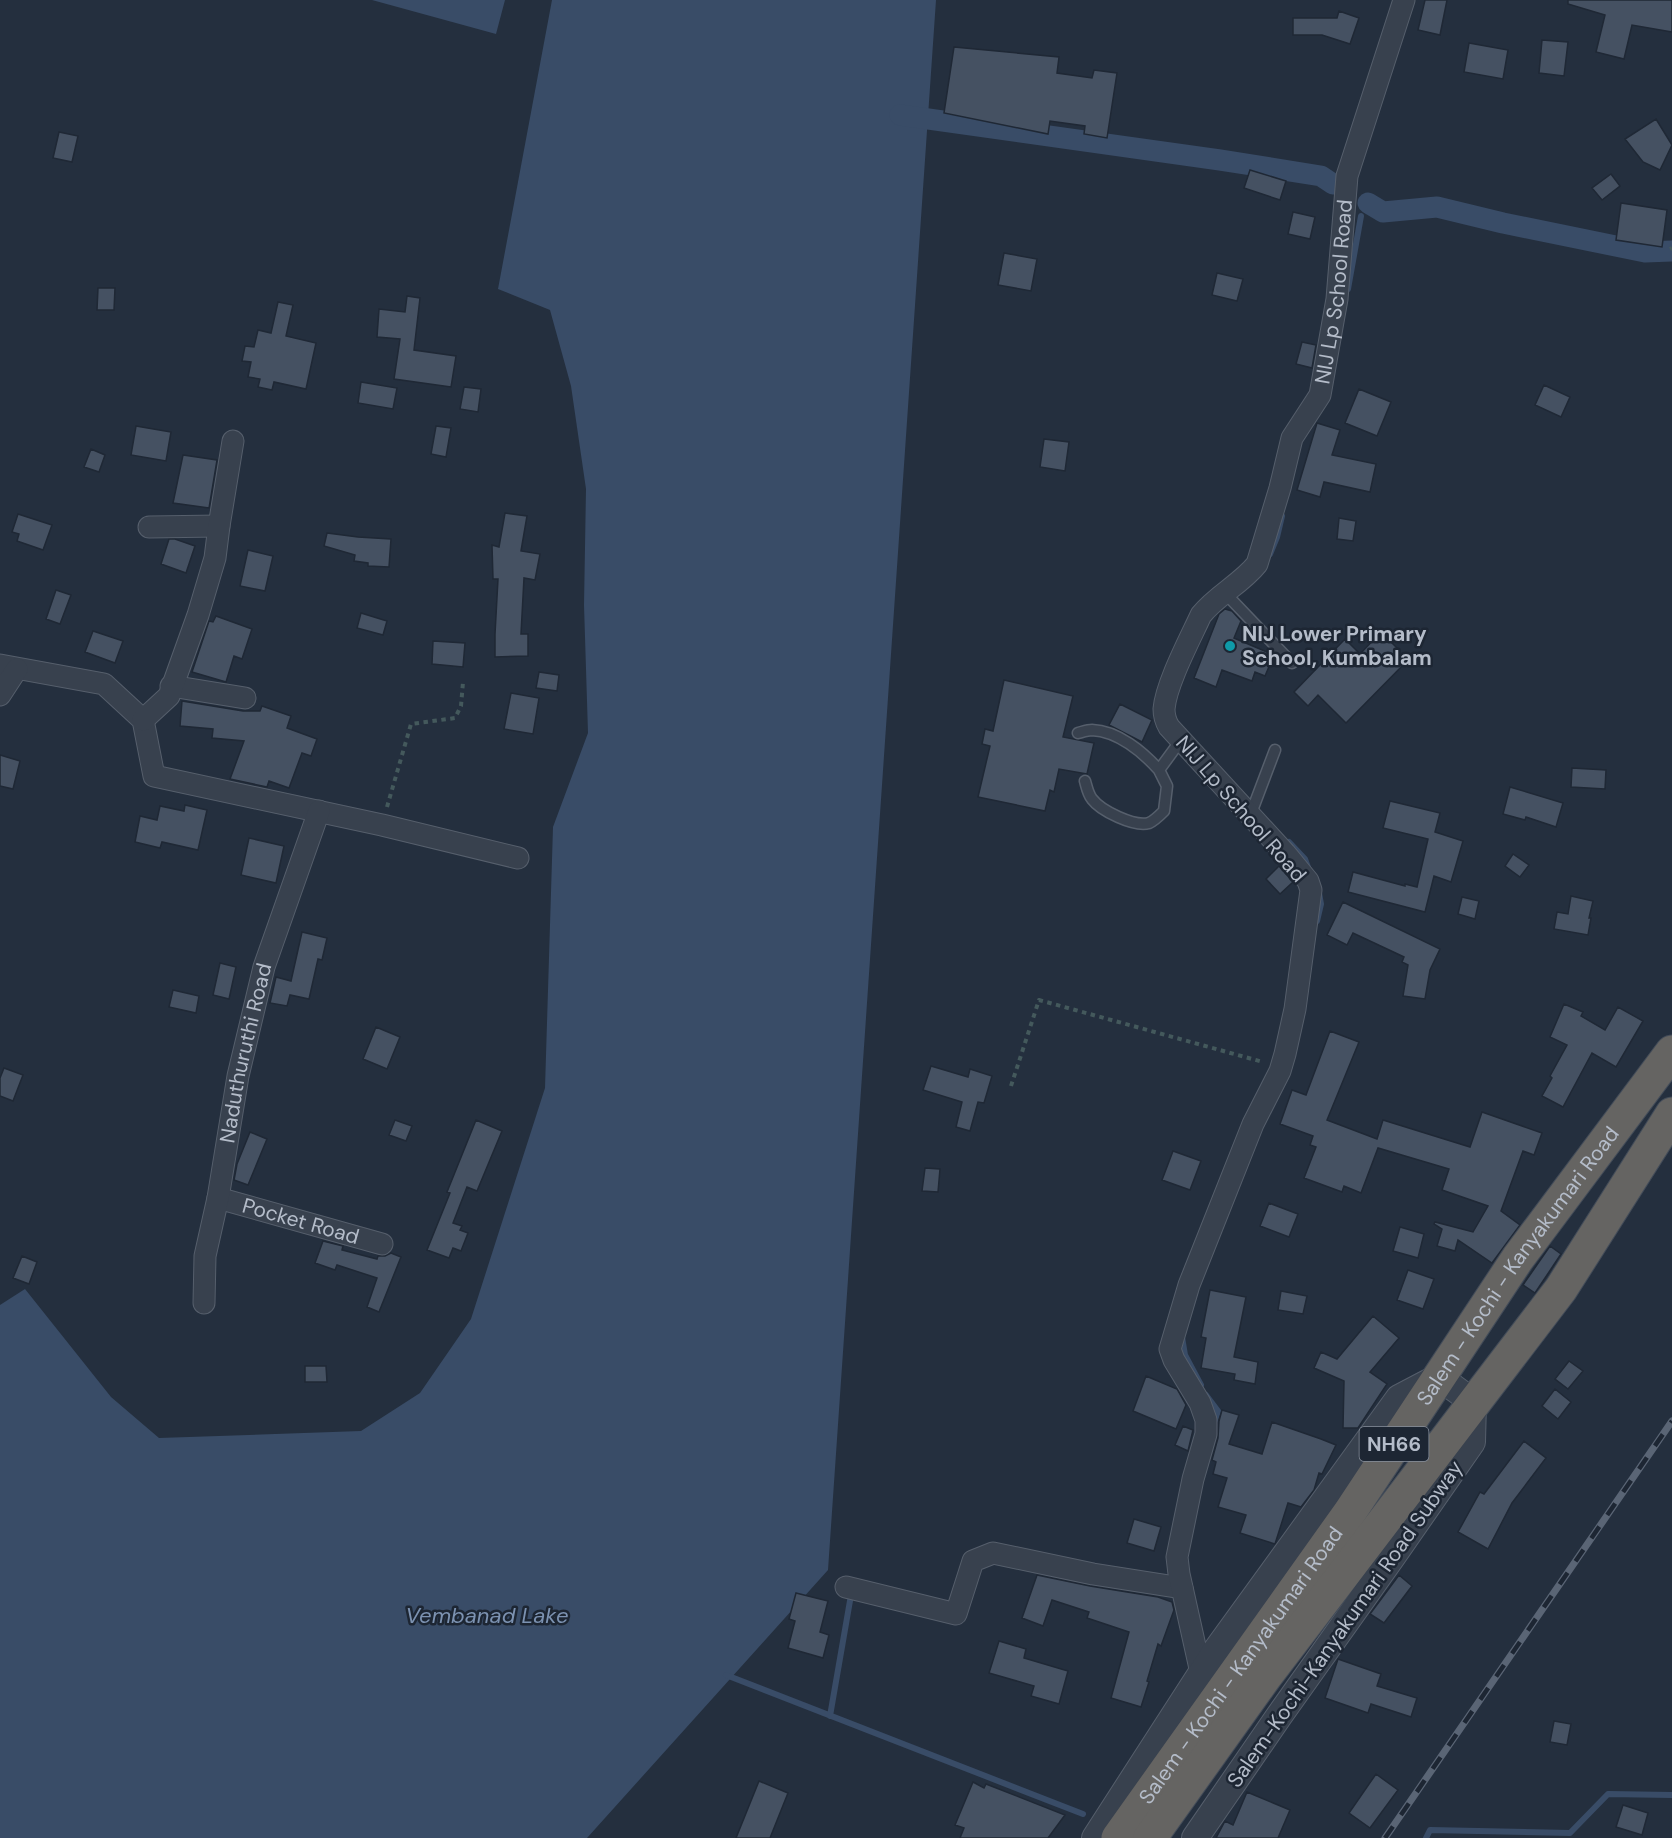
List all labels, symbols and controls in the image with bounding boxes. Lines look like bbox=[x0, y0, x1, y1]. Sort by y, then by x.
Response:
street label: NIJ Lp School Road bbox=[1308, 198, 1359, 386]
place label: NIJ Lower Primary School, Kumbalam bbox=[1242, 620, 1432, 672]
marker: NIJ Lower Primary School, Kumbalam bbox=[1223, 639, 1237, 653]
street label: NIJ Lp School Road bbox=[1170, 730, 1312, 888]
street label: Naduthuruthi Road bbox=[213, 960, 278, 1145]
street label: Salem - Kochi - Kanyakumari Road bbox=[1410, 1121, 1625, 1411]
street label: Pocket Road bbox=[239, 1192, 362, 1251]
road number: NH66 bbox=[1360, 1427, 1428, 1461]
street label: Salem-Kochi-Kanyakumari Road Subway bbox=[1221, 1455, 1469, 1793]
street label: Salem - Kochi - Kanyakumari Road bbox=[1132, 1521, 1349, 1810]
water label: Vembanad Lake bbox=[405, 1601, 569, 1630]

